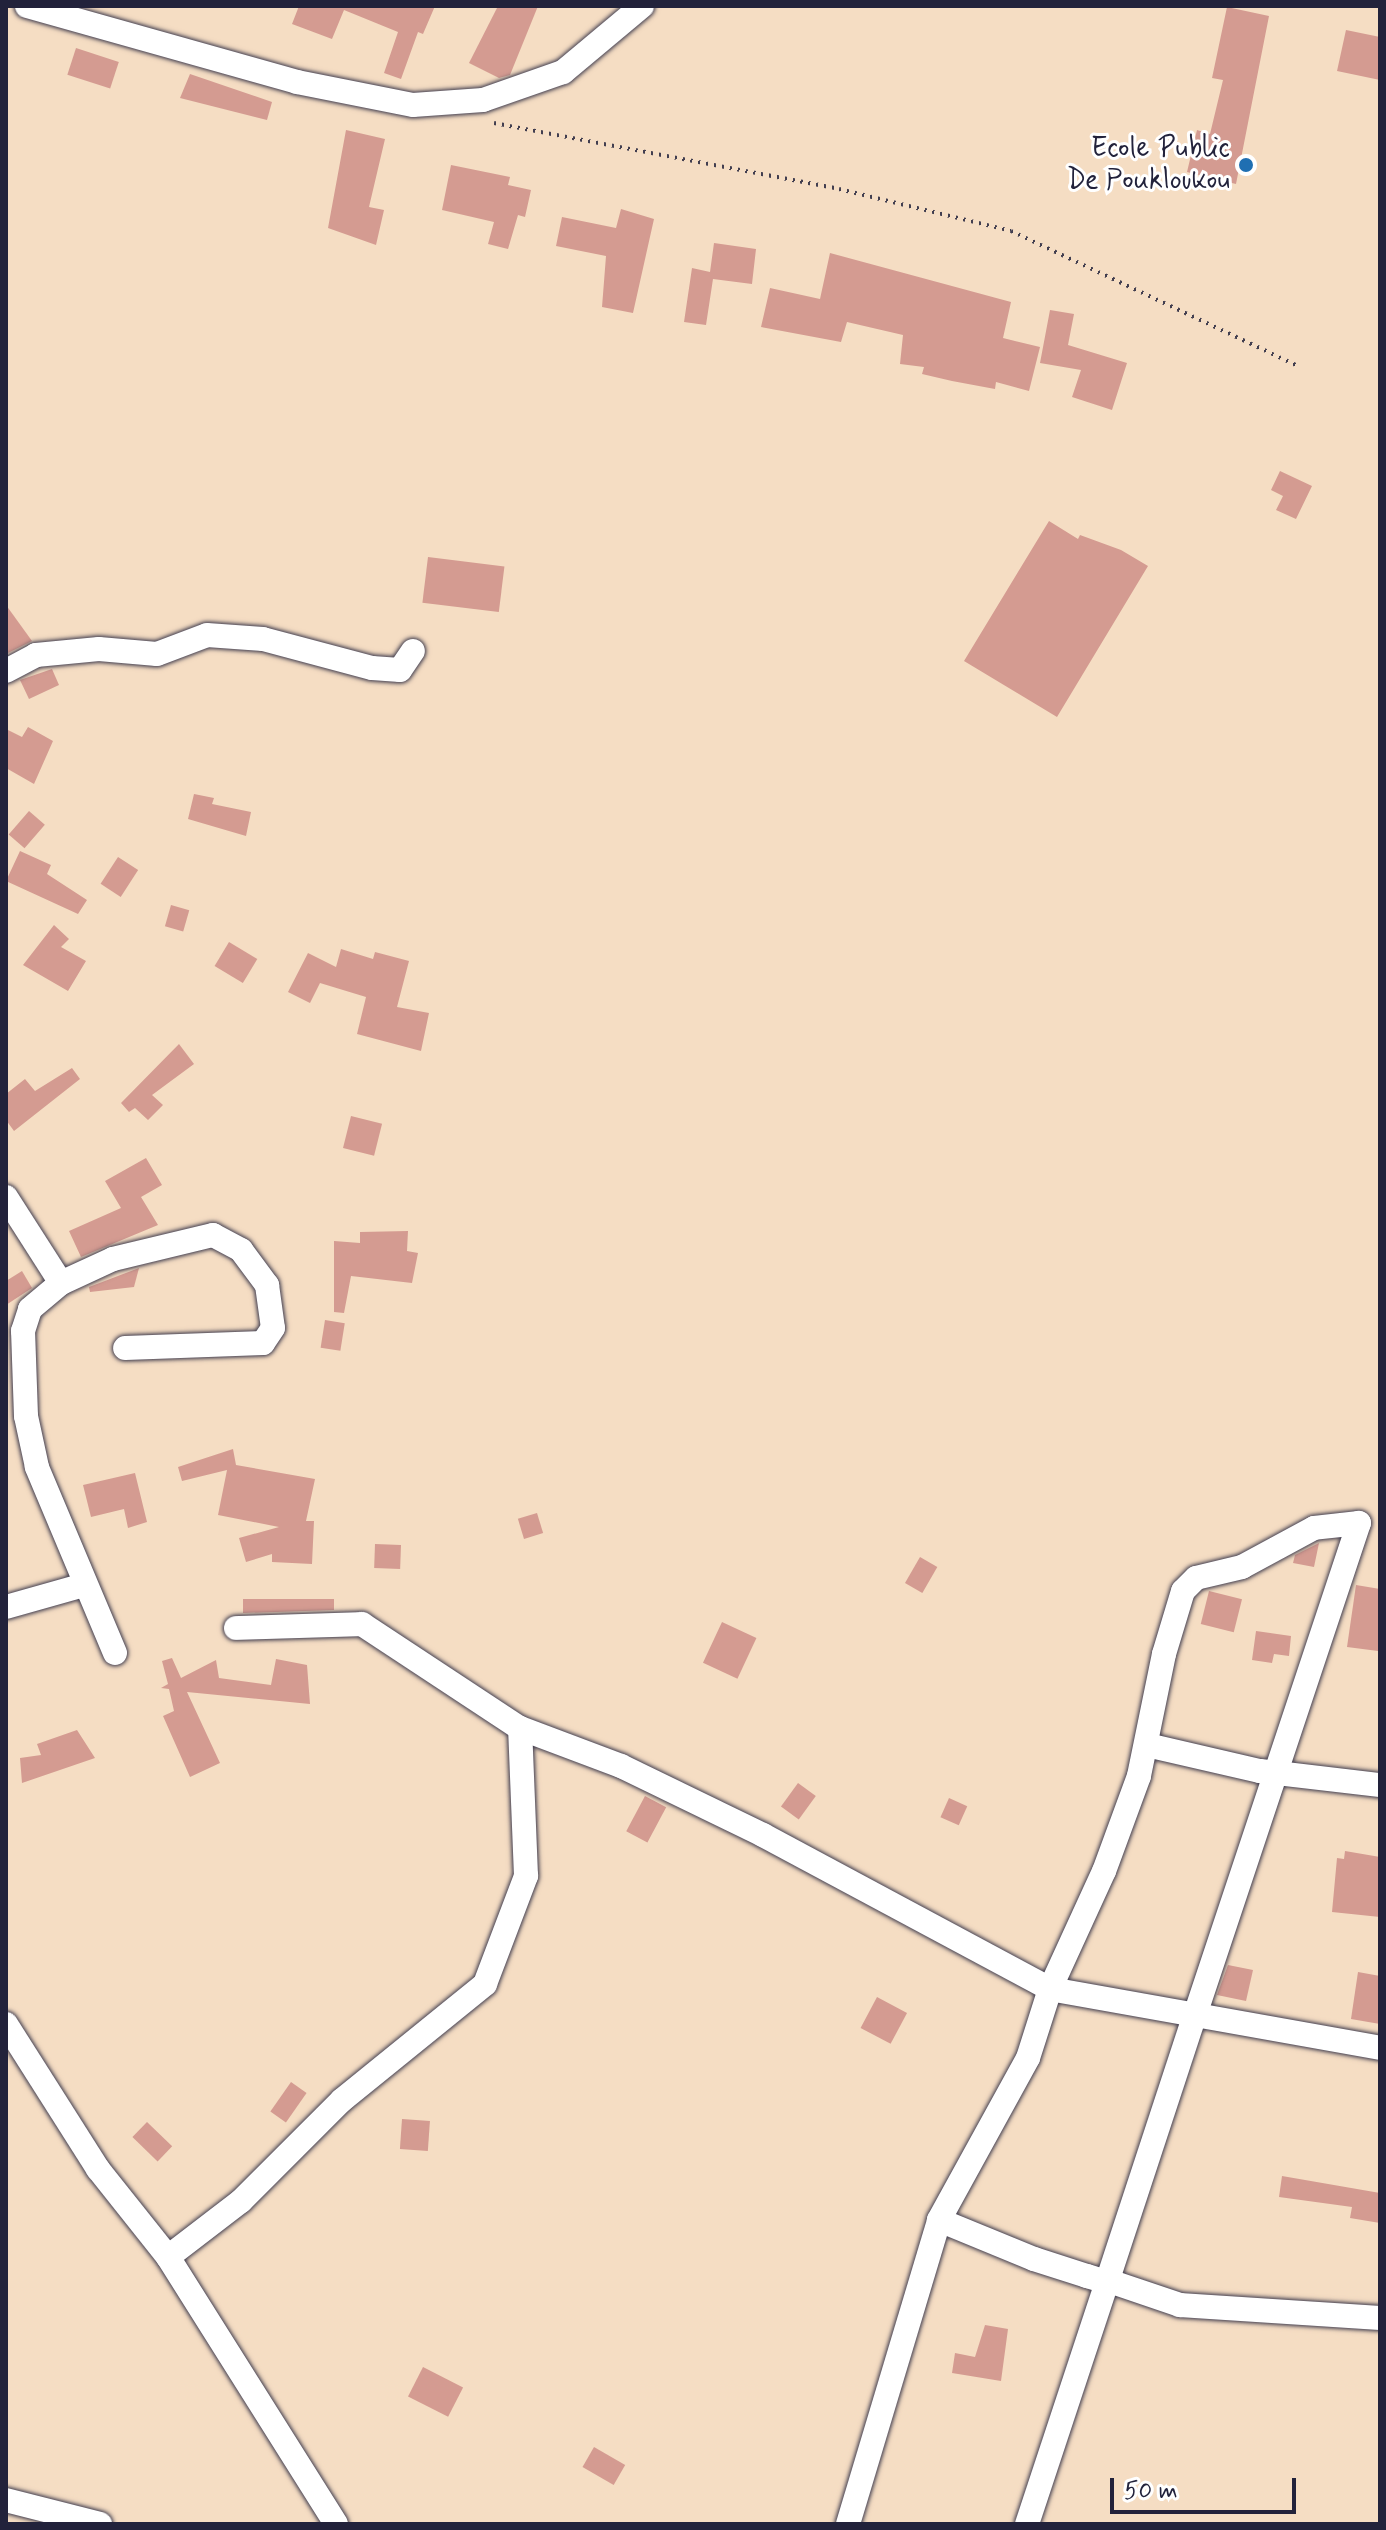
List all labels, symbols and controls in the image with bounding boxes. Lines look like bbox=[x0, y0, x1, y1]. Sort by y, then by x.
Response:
place label: Ecole Public De Poukloukou bbox=[1070, 132, 1230, 198]
marker: Ecole Public De Poukloukou bbox=[1237, 156, 1255, 174]
scale bar bbox=[1114, 2462, 1300, 2512]
text: 50 m bbox=[1124, 2476, 1178, 2507]

